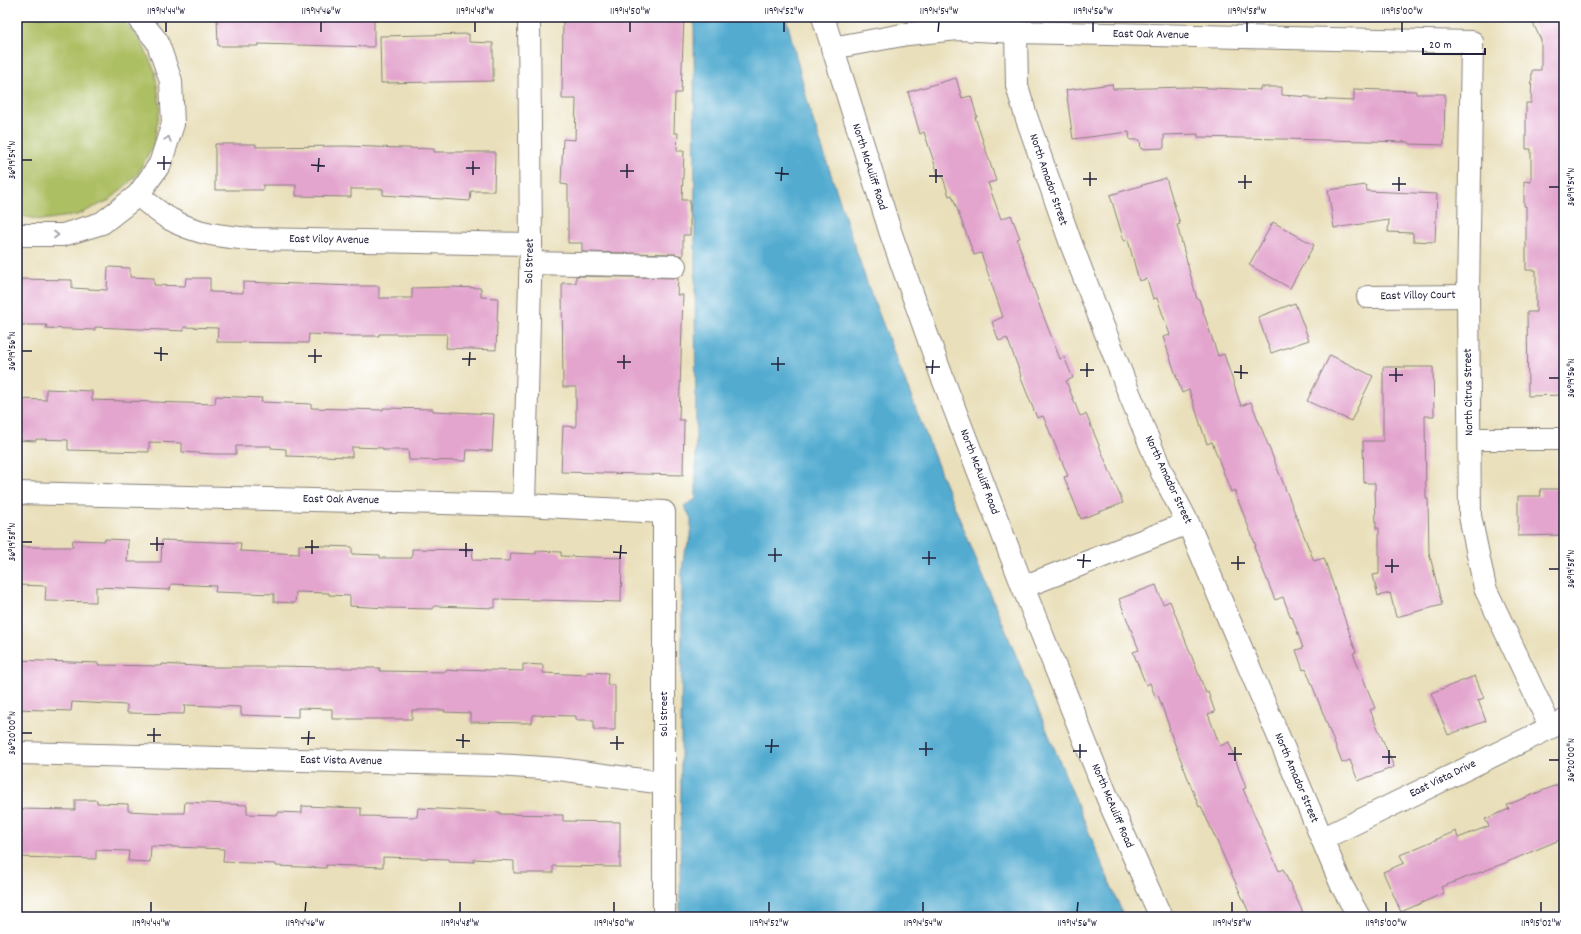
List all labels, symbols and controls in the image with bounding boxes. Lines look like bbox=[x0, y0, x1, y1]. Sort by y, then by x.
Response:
text: 119°14'44"W bbox=[147, 5, 185, 19]
text: 119°14'46"W bbox=[302, 5, 341, 19]
text: 119°14'48"W bbox=[456, 5, 494, 19]
text: 119°14'50"W bbox=[610, 5, 650, 19]
text: 119°14'52"W bbox=[765, 5, 804, 19]
text: 119°14'54"W bbox=[920, 5, 959, 19]
text: 119°14'56"W bbox=[1073, 5, 1113, 19]
text: 119°14'58"W bbox=[1228, 5, 1266, 19]
text: 119°15'00"W bbox=[1381, 5, 1423, 19]
street label: East Oak Avenue bbox=[1113, 26, 1189, 44]
scale bar bbox=[1423, 30, 1485, 56]
text: 20 m bbox=[1429, 37, 1452, 54]
street label: North McAuliff Road bbox=[847, 121, 891, 213]
street label: North Amador Street bbox=[1024, 132, 1072, 229]
one-way arrow bbox=[163, 135, 172, 142]
text: 36°19'54"N bbox=[6, 141, 20, 179]
text: 36°19'54"N bbox=[1565, 168, 1579, 206]
one-way arrow bbox=[53, 231, 59, 239]
street label: East Viloy Avenue bbox=[289, 231, 369, 249]
street label: Sol Street bbox=[521, 238, 539, 284]
street label: East Villoy Court bbox=[1380, 287, 1456, 305]
text: 36°19'56"N bbox=[6, 331, 20, 371]
street label: North Citrus Street bbox=[1460, 348, 1478, 436]
text: 36°19'56"N bbox=[1565, 358, 1579, 398]
street label: North McAuliff Road bbox=[955, 427, 1003, 517]
street label: North Amador Street bbox=[1140, 433, 1196, 528]
street label: East Oak Avenue bbox=[303, 491, 379, 509]
text: 36°19'58"N bbox=[6, 523, 20, 561]
text: 36°19'58"N bbox=[1565, 550, 1579, 588]
street label: Sol Street bbox=[656, 691, 673, 737]
text: 36°20'00"N bbox=[6, 711, 20, 755]
street label: North Amador Street bbox=[1269, 730, 1323, 826]
text: 36°20'00"N bbox=[1565, 738, 1579, 782]
street label: East Vista Avenue bbox=[300, 752, 382, 770]
street label: East Vista Drive bbox=[1407, 756, 1479, 802]
street label: North McAuliff Road bbox=[1087, 761, 1137, 851]
text: 119°14'44"W bbox=[132, 917, 170, 931]
text: 119°14'46"W bbox=[286, 917, 325, 931]
text: 119°14'48"W bbox=[441, 917, 479, 931]
text: 119°14'50"W bbox=[594, 917, 634, 931]
text: 119°14'52"W bbox=[750, 917, 789, 931]
text: 119°14'54"W bbox=[904, 917, 943, 931]
text: 119°14'56"W bbox=[1057, 917, 1097, 931]
text: 119°14'58"W bbox=[1213, 917, 1251, 931]
text: 119°15'00"W bbox=[1365, 917, 1407, 931]
text: 119°15'02"W bbox=[1521, 917, 1561, 931]

